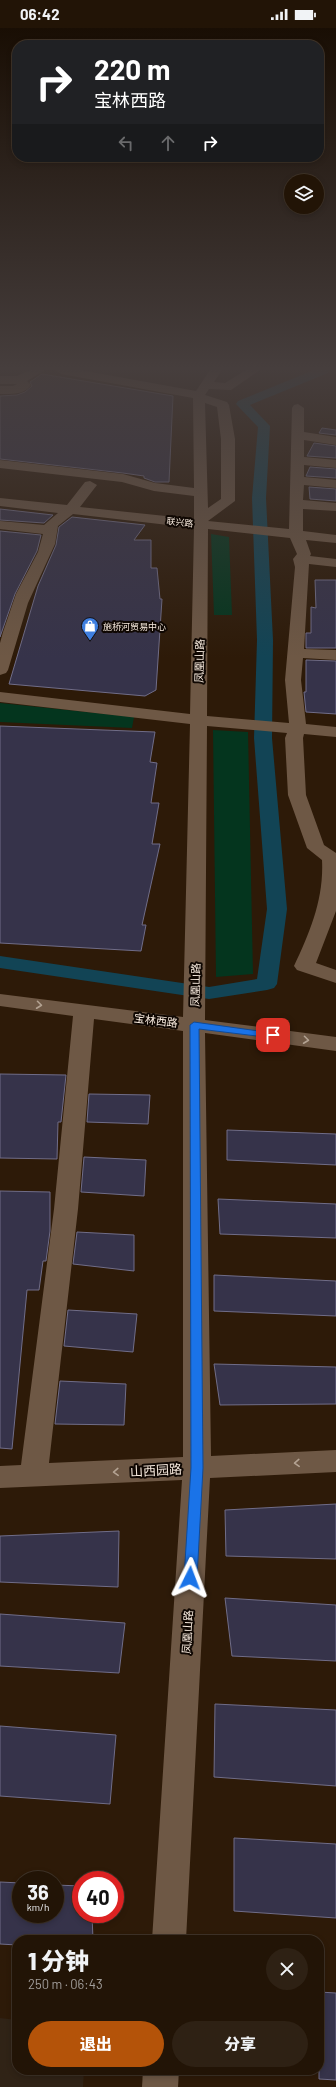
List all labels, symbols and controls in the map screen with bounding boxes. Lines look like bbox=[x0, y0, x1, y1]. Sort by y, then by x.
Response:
text: 06:42 bbox=[20, 5, 60, 23]
text: 220 m bbox=[94, 52, 170, 86]
icon: right bbox=[28, 56, 80, 108]
text: 宝林西路 bbox=[94, 89, 166, 111]
icon: left bbox=[115, 132, 137, 154]
icon: ahead bbox=[157, 132, 179, 154]
icon: right bbox=[199, 132, 221, 154]
map controls bbox=[284, 174, 324, 214]
button: layers bbox=[284, 174, 324, 214]
street label: 联兴路 bbox=[166, 515, 194, 529]
shop icon: 施桥河贸易中心 bbox=[80, 616, 100, 641]
place label: 施桥河贸易中心 bbox=[103, 621, 166, 632]
street label: 凤凰山路 bbox=[192, 639, 206, 683]
street label: 凤凰山路 bbox=[188, 963, 202, 1007]
one-way arrow bbox=[36, 1000, 42, 1009]
street label: 宝林西路 bbox=[133, 1011, 179, 1029]
pin bbox=[256, 1018, 290, 1052]
icon: arrive bbox=[262, 1024, 284, 1046]
one-way arrow bbox=[303, 1035, 309, 1044]
one-way arrow bbox=[294, 1458, 300, 1467]
street label: 山西园路 bbox=[130, 1461, 182, 1479]
one-way arrow bbox=[113, 1468, 119, 1476]
position arrow bbox=[169, 1557, 211, 1599]
street label: 凤凰山路 bbox=[179, 1610, 195, 1654]
speed limit sign: 40 bbox=[72, 1871, 124, 1923]
text: 36 bbox=[27, 1880, 49, 1904]
text: km/h bbox=[27, 1901, 49, 1913]
text: 1 分钟 bbox=[28, 1946, 89, 1975]
button: close bbox=[266, 1948, 308, 1990]
text: 250 m · 06:43 bbox=[28, 1976, 103, 1992]
button: 退出 bbox=[28, 2021, 164, 2067]
button: 分享 bbox=[172, 2021, 308, 2067]

